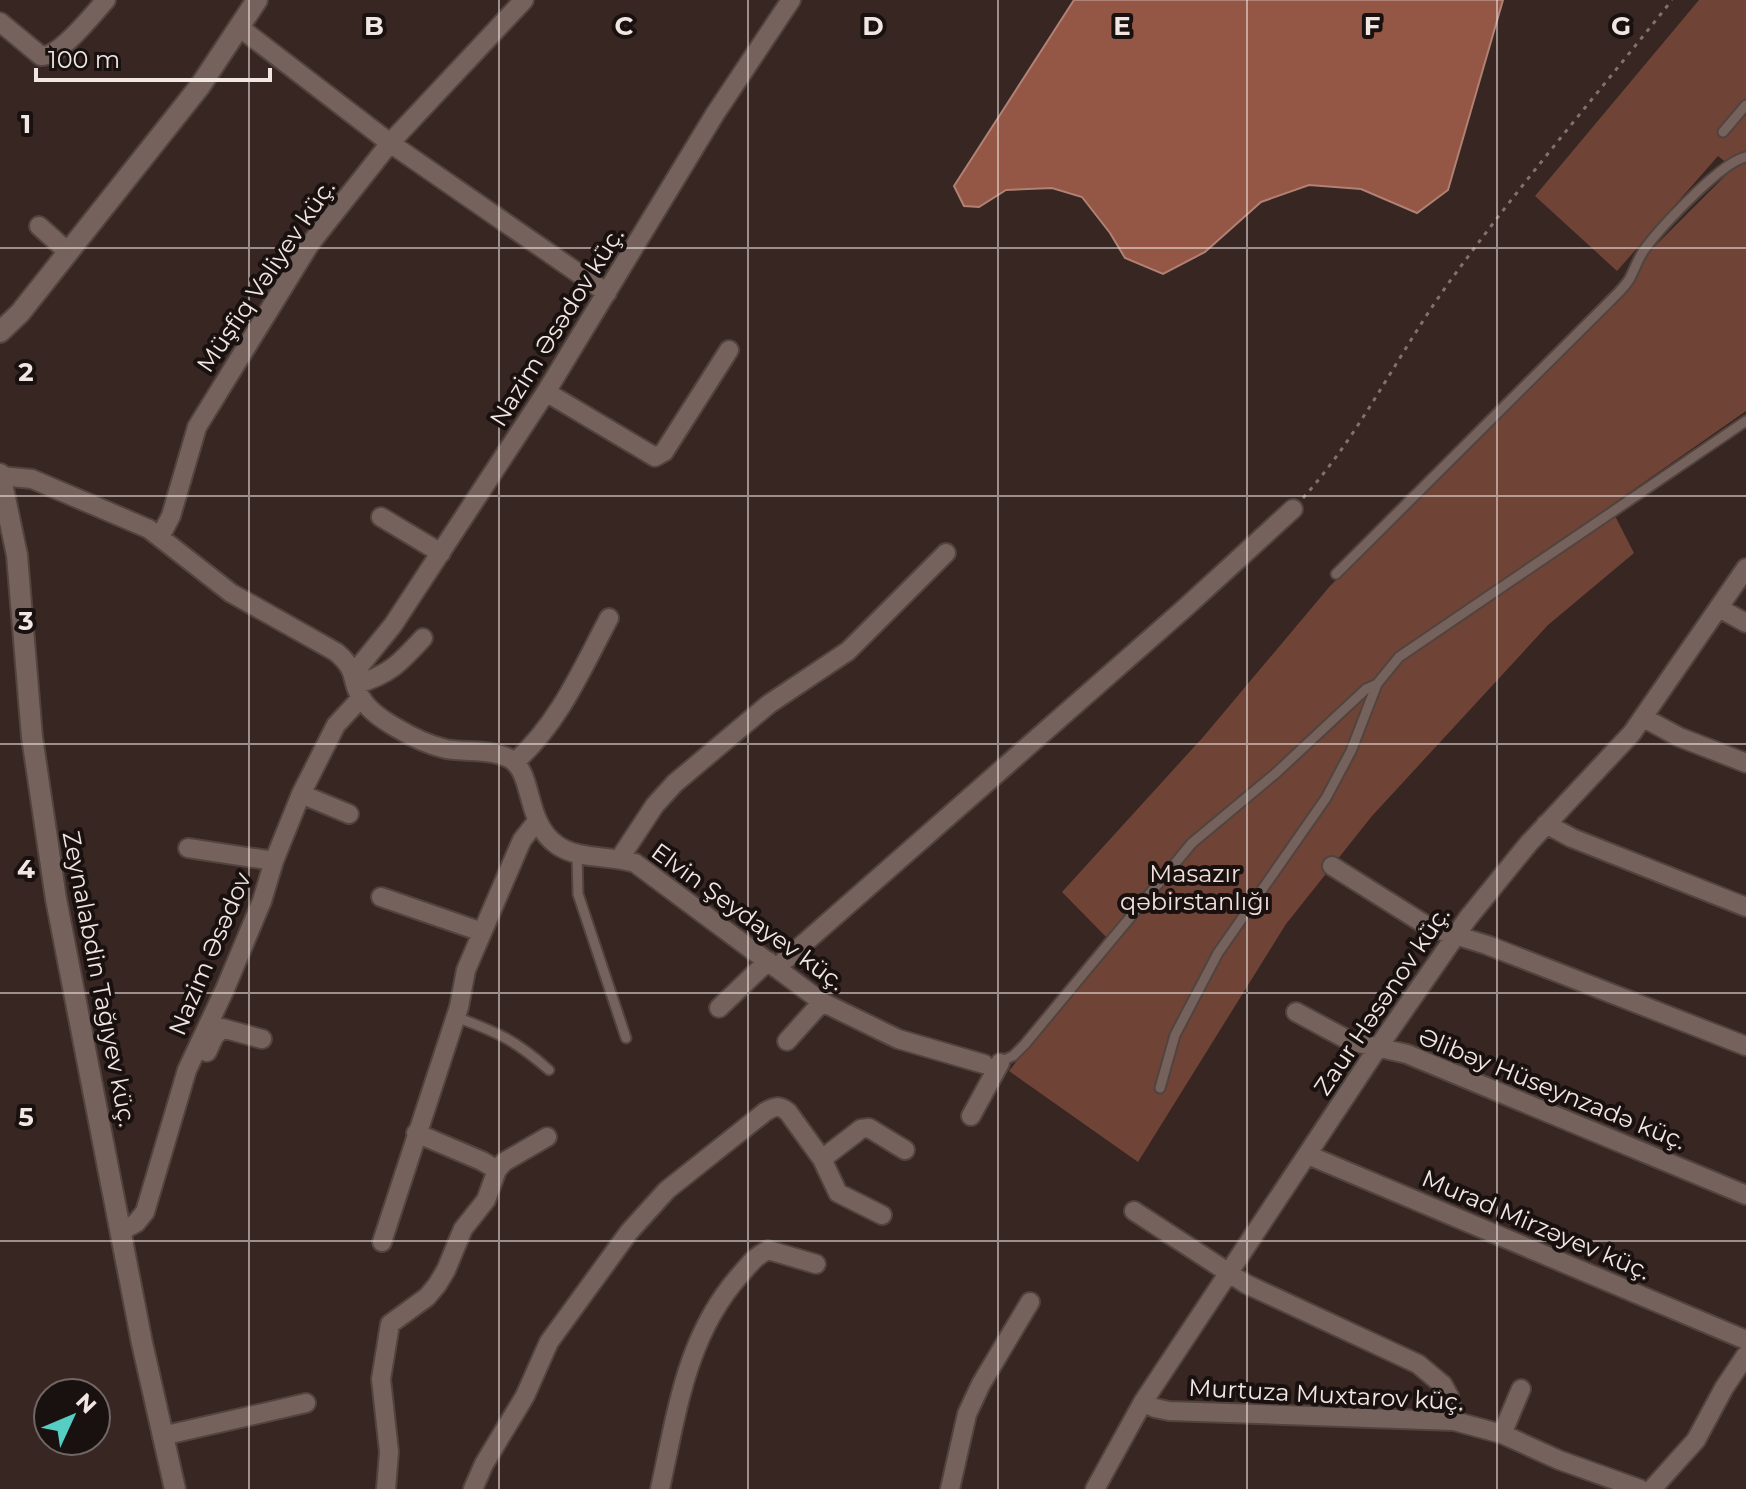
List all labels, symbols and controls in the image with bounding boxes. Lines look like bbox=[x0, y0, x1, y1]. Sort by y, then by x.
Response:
text: B bbox=[364, 10, 384, 42]
text: C bbox=[615, 10, 634, 42]
text: D bbox=[862, 10, 884, 42]
text: E bbox=[1113, 10, 1131, 42]
text: F bbox=[1364, 10, 1380, 42]
text: G bbox=[1611, 10, 1631, 42]
scale bar bbox=[36, 32, 270, 82]
text: 100 m bbox=[48, 45, 120, 74]
text: 1 bbox=[21, 108, 31, 140]
street label: Müşfiq Vəliyev küç. bbox=[190, 174, 341, 378]
street label: Nazim Əsədov küç. bbox=[483, 222, 630, 432]
text: 2 bbox=[18, 356, 34, 388]
text: 3 bbox=[17, 605, 34, 637]
street label: Zeynalabdin Tağıyev küç. bbox=[57, 829, 142, 1129]
street label: Elvin Şeydayev küç. bbox=[646, 837, 851, 996]
text: 4 bbox=[17, 853, 35, 885]
park label: Masazır qəbirstanlığı bbox=[1120, 859, 1270, 916]
street label: Nazim Əsədov bbox=[162, 868, 257, 1040]
street label: Zaur Həsənov küç. bbox=[1308, 901, 1456, 1101]
street label: Əlibəy Hüseynzadə küç. bbox=[1414, 1022, 1690, 1156]
text: 5 bbox=[18, 1101, 34, 1133]
street label: Murad Mirzəyev küç. bbox=[1418, 1163, 1655, 1286]
street label: Murtuza Muxtarov küç. bbox=[1188, 1373, 1464, 1416]
north arrow bbox=[32, 1377, 112, 1457]
text: N bbox=[70, 1388, 102, 1419]

